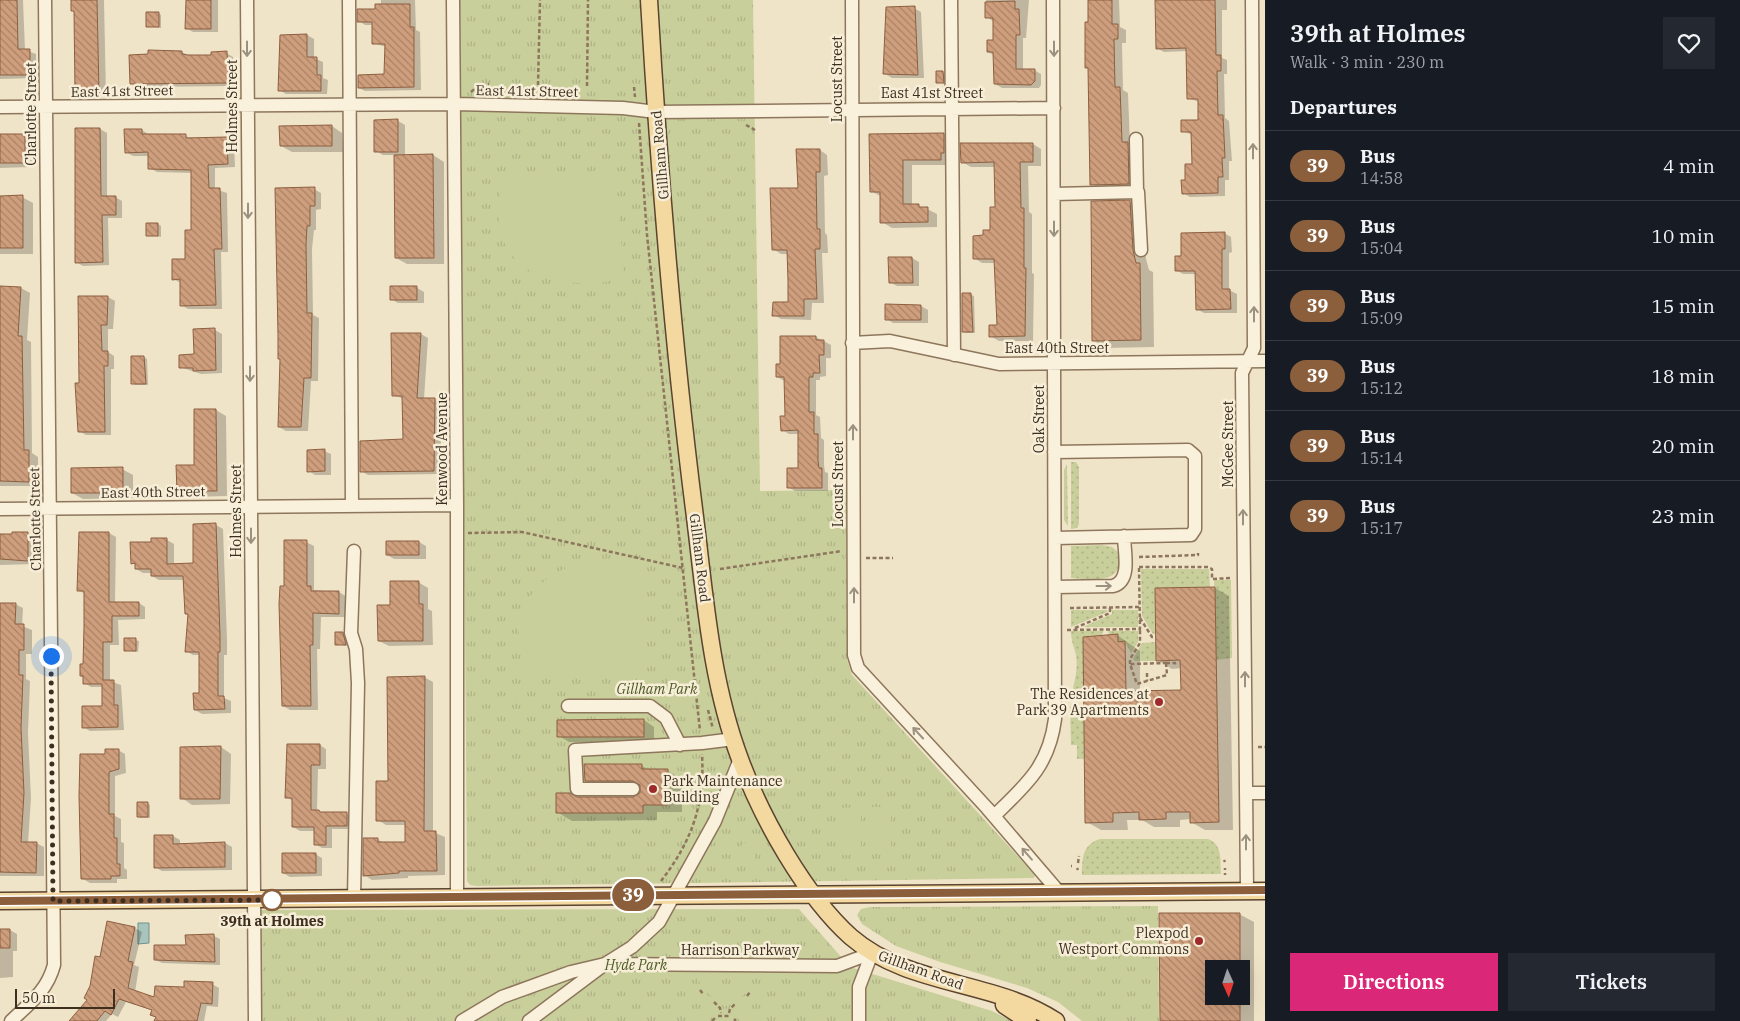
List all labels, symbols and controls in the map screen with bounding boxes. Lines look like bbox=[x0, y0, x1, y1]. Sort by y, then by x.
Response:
text: 39th at Holmes bbox=[1290, 17, 1466, 49]
button: heart bbox=[1663, 17, 1715, 69]
street label: Locust Street bbox=[828, 36, 846, 122]
one-way arrow bbox=[242, 40, 252, 56]
one-way arrow bbox=[1049, 40, 1058, 56]
text: Walk · 3 min · 230 m bbox=[1290, 52, 1444, 72]
street label: Holmes Street bbox=[223, 59, 241, 153]
street label: Charlotte Street bbox=[22, 62, 40, 166]
street label: East 41st Street bbox=[71, 81, 174, 101]
street label: East 41st Street bbox=[476, 81, 579, 101]
street label: East 41st Street bbox=[881, 84, 983, 102]
text: Departures bbox=[1290, 95, 1397, 119]
street label: Gillham Road bbox=[647, 109, 673, 200]
one-way arrow bbox=[1248, 144, 1258, 160]
text: Bus bbox=[1360, 144, 1395, 168]
text: 39 bbox=[1307, 154, 1328, 177]
text: 4 min bbox=[1663, 154, 1715, 178]
text: 14:58 bbox=[1360, 168, 1403, 188]
one-way arrow bbox=[243, 202, 253, 219]
text: Bus bbox=[1360, 214, 1395, 238]
one-way arrow bbox=[1049, 220, 1059, 236]
text: 39 bbox=[1307, 224, 1328, 247]
text: 10 min bbox=[1652, 224, 1715, 248]
text: 15:04 bbox=[1360, 238, 1403, 258]
text: Bus bbox=[1360, 284, 1395, 308]
text: 39 bbox=[1307, 294, 1328, 317]
text: 15 min bbox=[1652, 294, 1715, 318]
one-way arrow bbox=[1249, 306, 1259, 322]
text: 15:09 bbox=[1360, 308, 1403, 328]
street label: East 40th Street bbox=[1005, 339, 1109, 357]
text: Bus bbox=[1360, 354, 1395, 378]
text: 39 bbox=[1307, 364, 1328, 387]
text: 18 min bbox=[1652, 364, 1715, 388]
one-way arrow bbox=[245, 365, 255, 381]
text: 15:12 bbox=[1360, 378, 1403, 398]
street label: Oak Street bbox=[1030, 385, 1048, 453]
street label: Kenwood Avenue bbox=[433, 392, 451, 506]
street label: McGee Street bbox=[1219, 400, 1237, 488]
text: Bus bbox=[1360, 424, 1395, 448]
one-way arrow bbox=[848, 425, 858, 441]
text: 39 bbox=[1307, 434, 1328, 457]
text: 20 min bbox=[1652, 434, 1715, 458]
street label: Locust Street bbox=[829, 441, 847, 527]
text: 15:14 bbox=[1360, 448, 1403, 468]
street label: Holmes Street bbox=[227, 464, 245, 558]
street label: Charlotte Street bbox=[25, 467, 45, 571]
street label: East 40th Street bbox=[101, 482, 206, 502]
text: Bus bbox=[1360, 494, 1395, 518]
text: 39 bbox=[1307, 504, 1328, 527]
text: 23 min bbox=[1652, 504, 1715, 528]
one-way arrow bbox=[1239, 509, 1248, 525]
street label: Gillham Road bbox=[686, 513, 714, 604]
text: 15:17 bbox=[1360, 518, 1403, 538]
one-way arrow bbox=[246, 528, 256, 544]
one-way arrow bbox=[1096, 581, 1112, 591]
one-way arrow bbox=[849, 587, 859, 604]
your location bbox=[39, 644, 64, 669]
one-way arrow bbox=[1240, 672, 1250, 688]
park label: Gillham Park bbox=[617, 680, 698, 698]
place label: The Residences at Park 39 Apartments bbox=[1016, 685, 1149, 719]
marker: The Residences at Park 39 Apartments bbox=[1153, 696, 1165, 708]
one-way arrow bbox=[912, 727, 924, 740]
place label: Park Maintenance Building bbox=[663, 772, 783, 806]
marker: Park Maintenance Building bbox=[647, 783, 659, 795]
one-way arrow bbox=[1241, 834, 1251, 850]
one-way arrow bbox=[1021, 848, 1032, 861]
line badge: 39 bbox=[610, 879, 656, 911]
text: 39 bbox=[622, 883, 644, 906]
marker: 39th at Holmes bbox=[261, 889, 283, 911]
place label: 39th at Holmes bbox=[220, 912, 324, 930]
place label: Plexpod Westport Commons bbox=[1059, 924, 1189, 958]
marker: Plexpod Westport Commons bbox=[1193, 935, 1205, 947]
street label: Harrison Parkway bbox=[681, 941, 800, 959]
street label: Gillham Road bbox=[876, 946, 966, 994]
button: Directions bbox=[1290, 953, 1498, 1011]
button: Tickets bbox=[1508, 953, 1715, 1011]
park label: Hyde Park bbox=[604, 956, 668, 974]
north arrow bbox=[1205, 960, 1250, 1005]
map controls bbox=[1205, 960, 1250, 1005]
scale bar bbox=[15, 986, 115, 1009]
text: 50 m bbox=[22, 989, 55, 1007]

